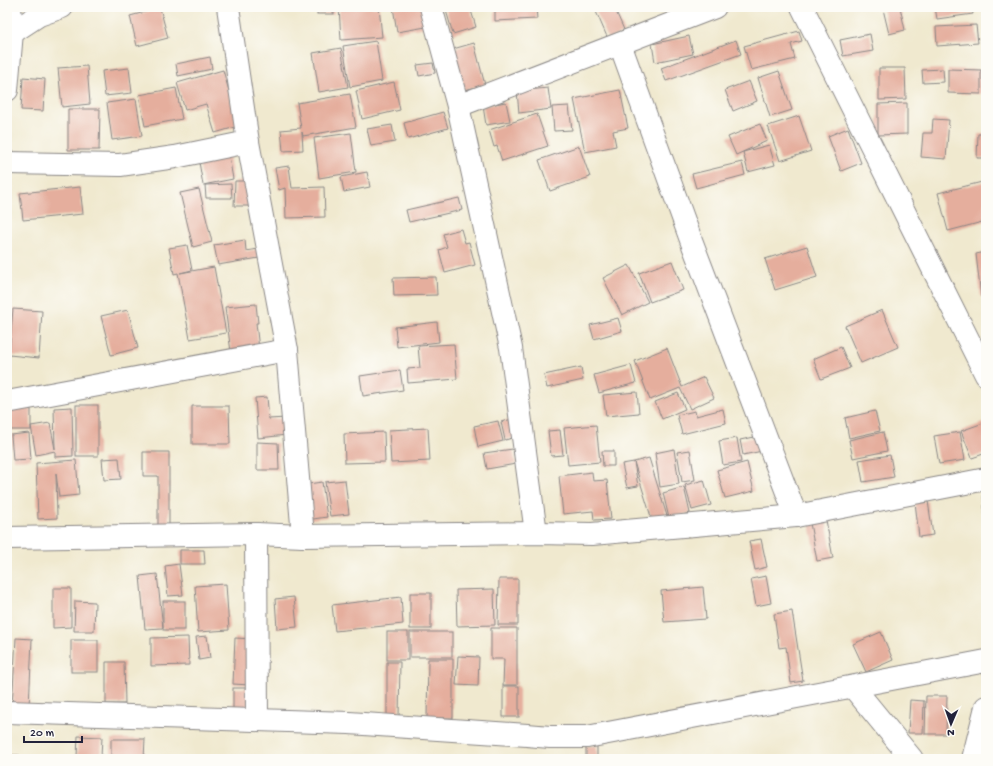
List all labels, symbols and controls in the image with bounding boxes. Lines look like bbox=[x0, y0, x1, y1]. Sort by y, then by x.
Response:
north arrow bbox=[931, 704, 971, 744]
scale bar bbox=[24, 718, 82, 744]
text: N bbox=[947, 726, 955, 738]
text: 20 m bbox=[30, 727, 55, 741]

